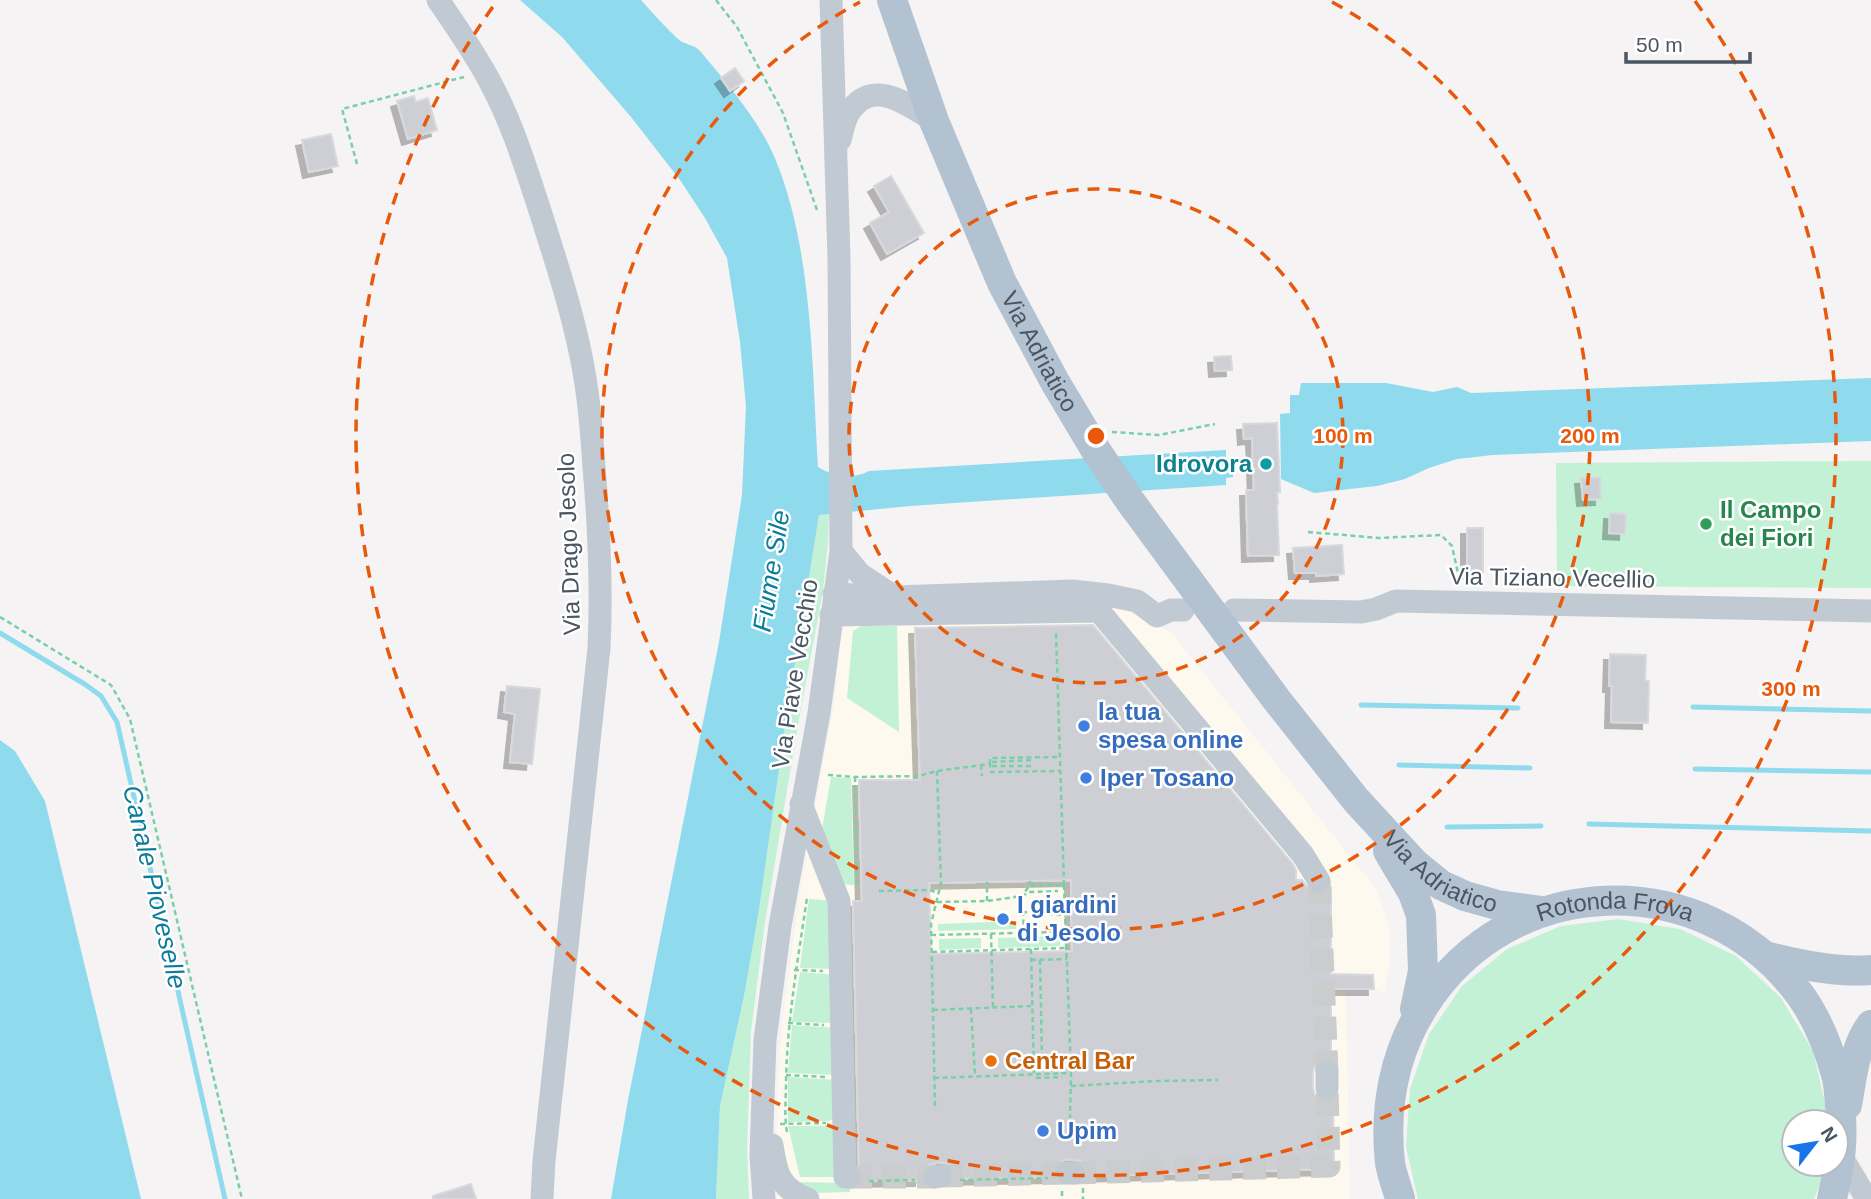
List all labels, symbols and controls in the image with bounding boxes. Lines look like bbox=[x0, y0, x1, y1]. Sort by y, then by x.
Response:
scale bar bbox=[1626, 21, 1750, 65]
text: 50 m bbox=[1636, 33, 1683, 56]
street label: Via Adriatico bbox=[996, 287, 1084, 417]
centre of rings bbox=[1084, 424, 1108, 448]
text: 100 m bbox=[1313, 424, 1373, 447]
text: 200 m bbox=[1560, 424, 1620, 447]
place label: Idrovora bbox=[1156, 450, 1253, 477]
street label: Via Drago Jesolo bbox=[552, 452, 585, 636]
marker: Idrovora bbox=[1258, 456, 1274, 472]
place label: Il Campo dei Fiori bbox=[1720, 496, 1821, 551]
water label: Fiume Sile bbox=[747, 508, 795, 634]
marker: Il Campo dei Fiori bbox=[1698, 516, 1714, 532]
street label: Via Tiziano Vecellio bbox=[1449, 562, 1655, 593]
street label: Via Piave Vecchio bbox=[766, 577, 823, 771]
text: 300 m bbox=[1761, 677, 1821, 700]
place label: la tua spesa online bbox=[1098, 698, 1243, 753]
marker: la tua spesa online bbox=[1076, 718, 1092, 734]
place label: Iper Tosano bbox=[1100, 764, 1234, 791]
marker: Iper Tosano bbox=[1078, 770, 1094, 786]
water label: Canale Pioveselle bbox=[117, 782, 193, 992]
street label: Via Adriatico bbox=[1378, 825, 1501, 917]
street label: Rotonda Frova bbox=[1533, 887, 1698, 927]
place label: I giardini di Jesolo bbox=[1017, 891, 1121, 946]
marker: I giardini di Jesolo bbox=[995, 911, 1011, 927]
place label: Central Bar bbox=[1005, 1047, 1134, 1074]
marker: Central Bar bbox=[983, 1053, 999, 1069]
north arrow bbox=[1780, 1108, 1850, 1178]
place label: Upim bbox=[1057, 1117, 1117, 1144]
marker: Upim bbox=[1035, 1123, 1051, 1139]
text: N bbox=[1817, 1123, 1842, 1146]

